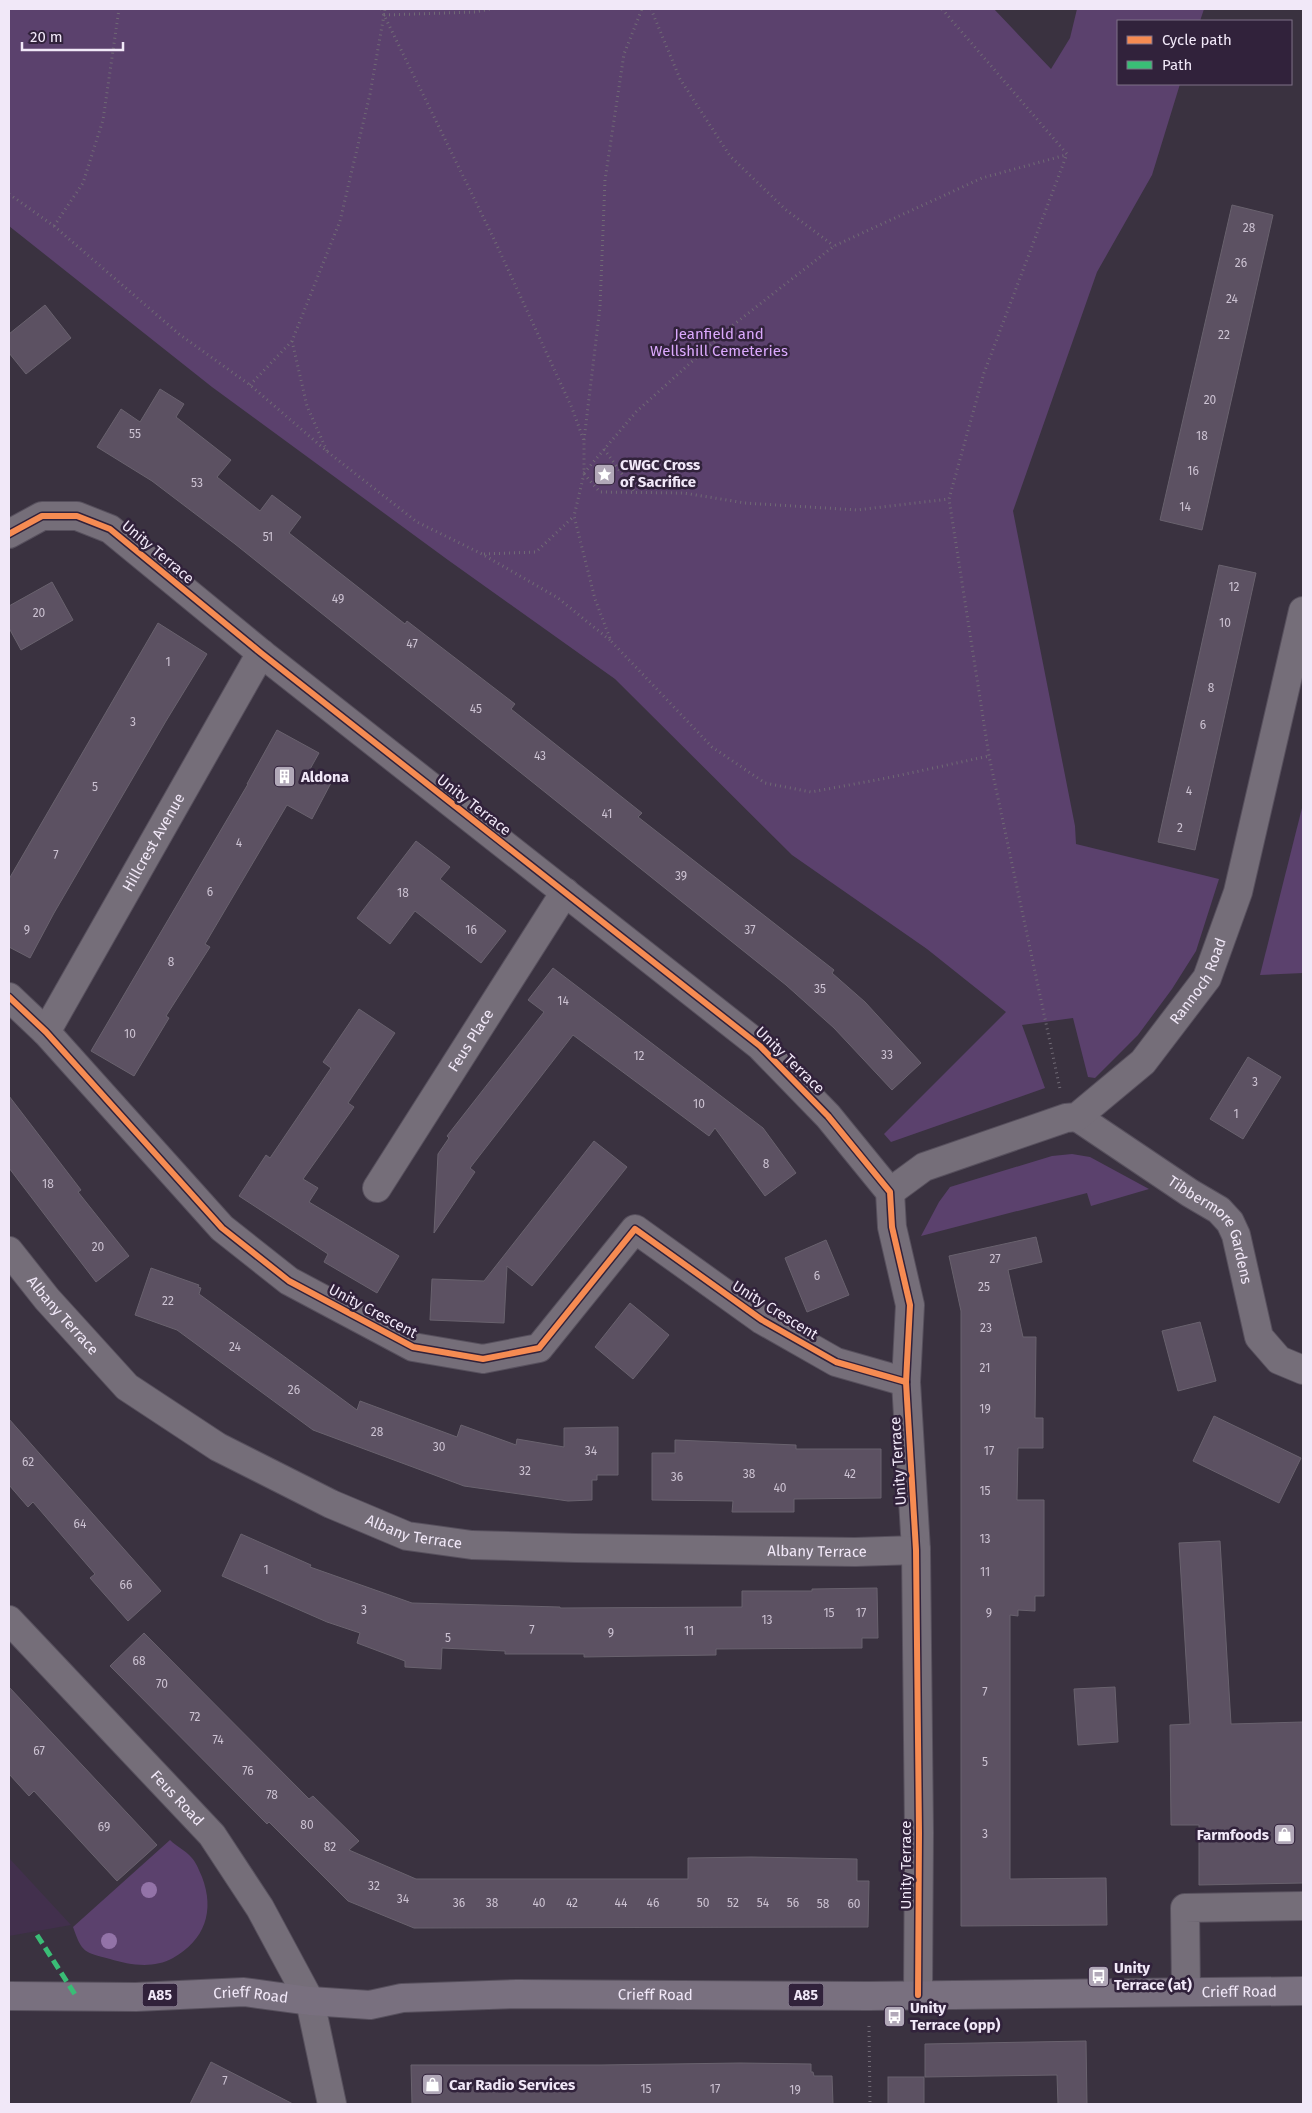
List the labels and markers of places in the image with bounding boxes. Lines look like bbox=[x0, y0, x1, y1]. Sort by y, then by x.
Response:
place label: CWGC Cross of Sacrifice bbox=[620, 456, 700, 491]
place icon: CWGC Cross of Sacrifice bbox=[592, 462, 616, 486]
building icon: Aldona bbox=[273, 765, 297, 789]
place label: Aldona bbox=[300, 768, 349, 786]
shop icon: Farmfoods bbox=[1273, 1823, 1297, 1847]
place label: Farmfoods bbox=[1197, 1826, 1269, 1844]
place label: Unity Terrace (at) bbox=[1114, 1959, 1192, 1994]
bus stop icon: Unity Terrace (at) bbox=[1086, 1965, 1110, 1989]
place label: Unity Terrace (opp) bbox=[910, 1999, 1001, 2034]
bus stop icon: Unity Terrace (opp) bbox=[882, 2005, 906, 2029]
shop icon: Car Radio Services bbox=[421, 2073, 445, 2097]
place label: Car Radio Services bbox=[449, 2076, 575, 2094]

